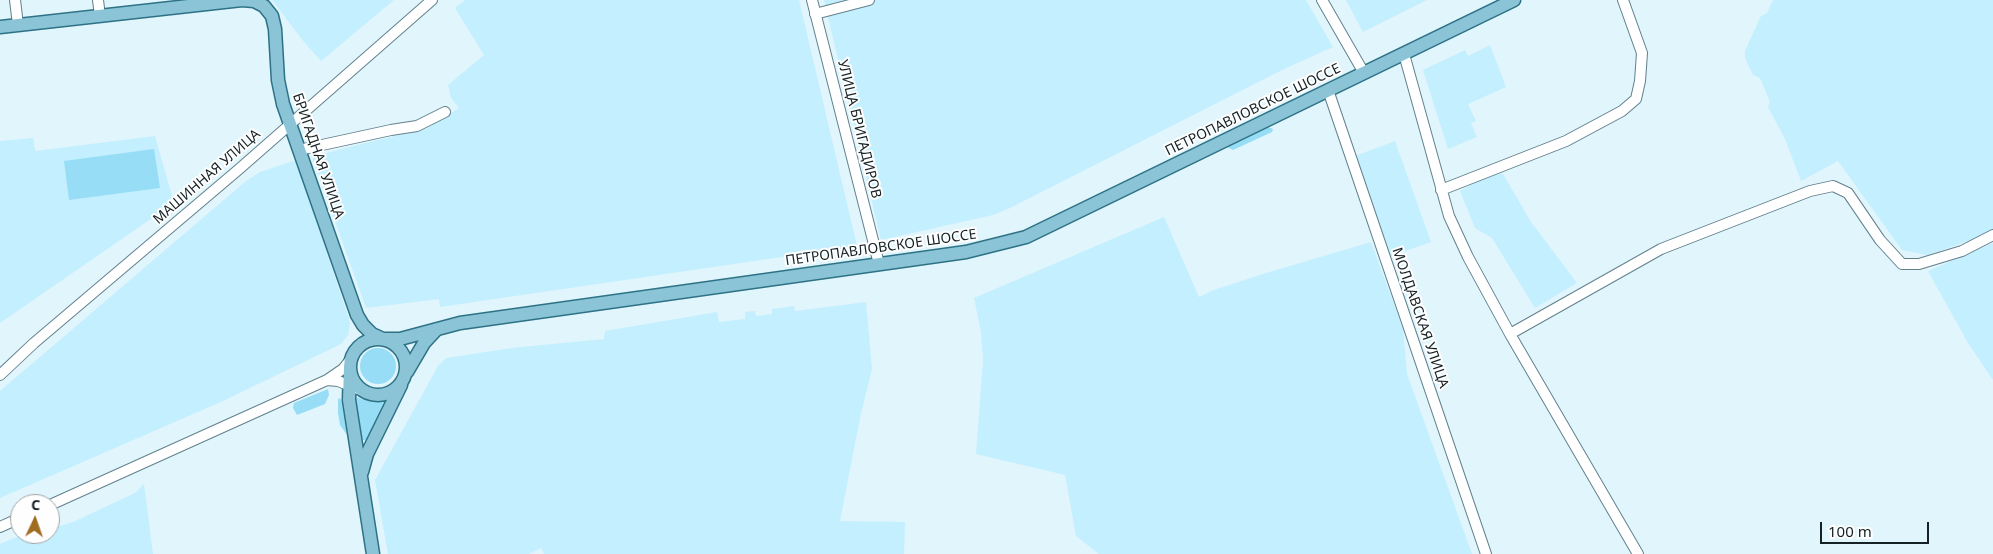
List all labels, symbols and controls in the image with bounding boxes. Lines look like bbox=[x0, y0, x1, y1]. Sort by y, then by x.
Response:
street label: УЛИЦА БРИГАДИРОВ bbox=[834, 58, 884, 200]
street label: ПЕТРОПАВЛОВСКОЕ ШОССЕ bbox=[1163, 60, 1343, 160]
street label: БРИГАДНАЯ УЛИЦА bbox=[289, 91, 347, 221]
street label: МАШИННАЯ УЛИЦА bbox=[150, 126, 264, 228]
street label: ПЕТРОПАВЛОВСКОЕ ШОССЕ bbox=[784, 226, 978, 270]
street label: МОЛДАВСКАЯ УЛИЦА bbox=[1388, 246, 1452, 390]
north arrow bbox=[10, 494, 60, 544]
text: С bbox=[31, 495, 41, 514]
scale bar bbox=[1823, 512, 1932, 544]
text: 100 m bbox=[1828, 521, 1872, 541]

